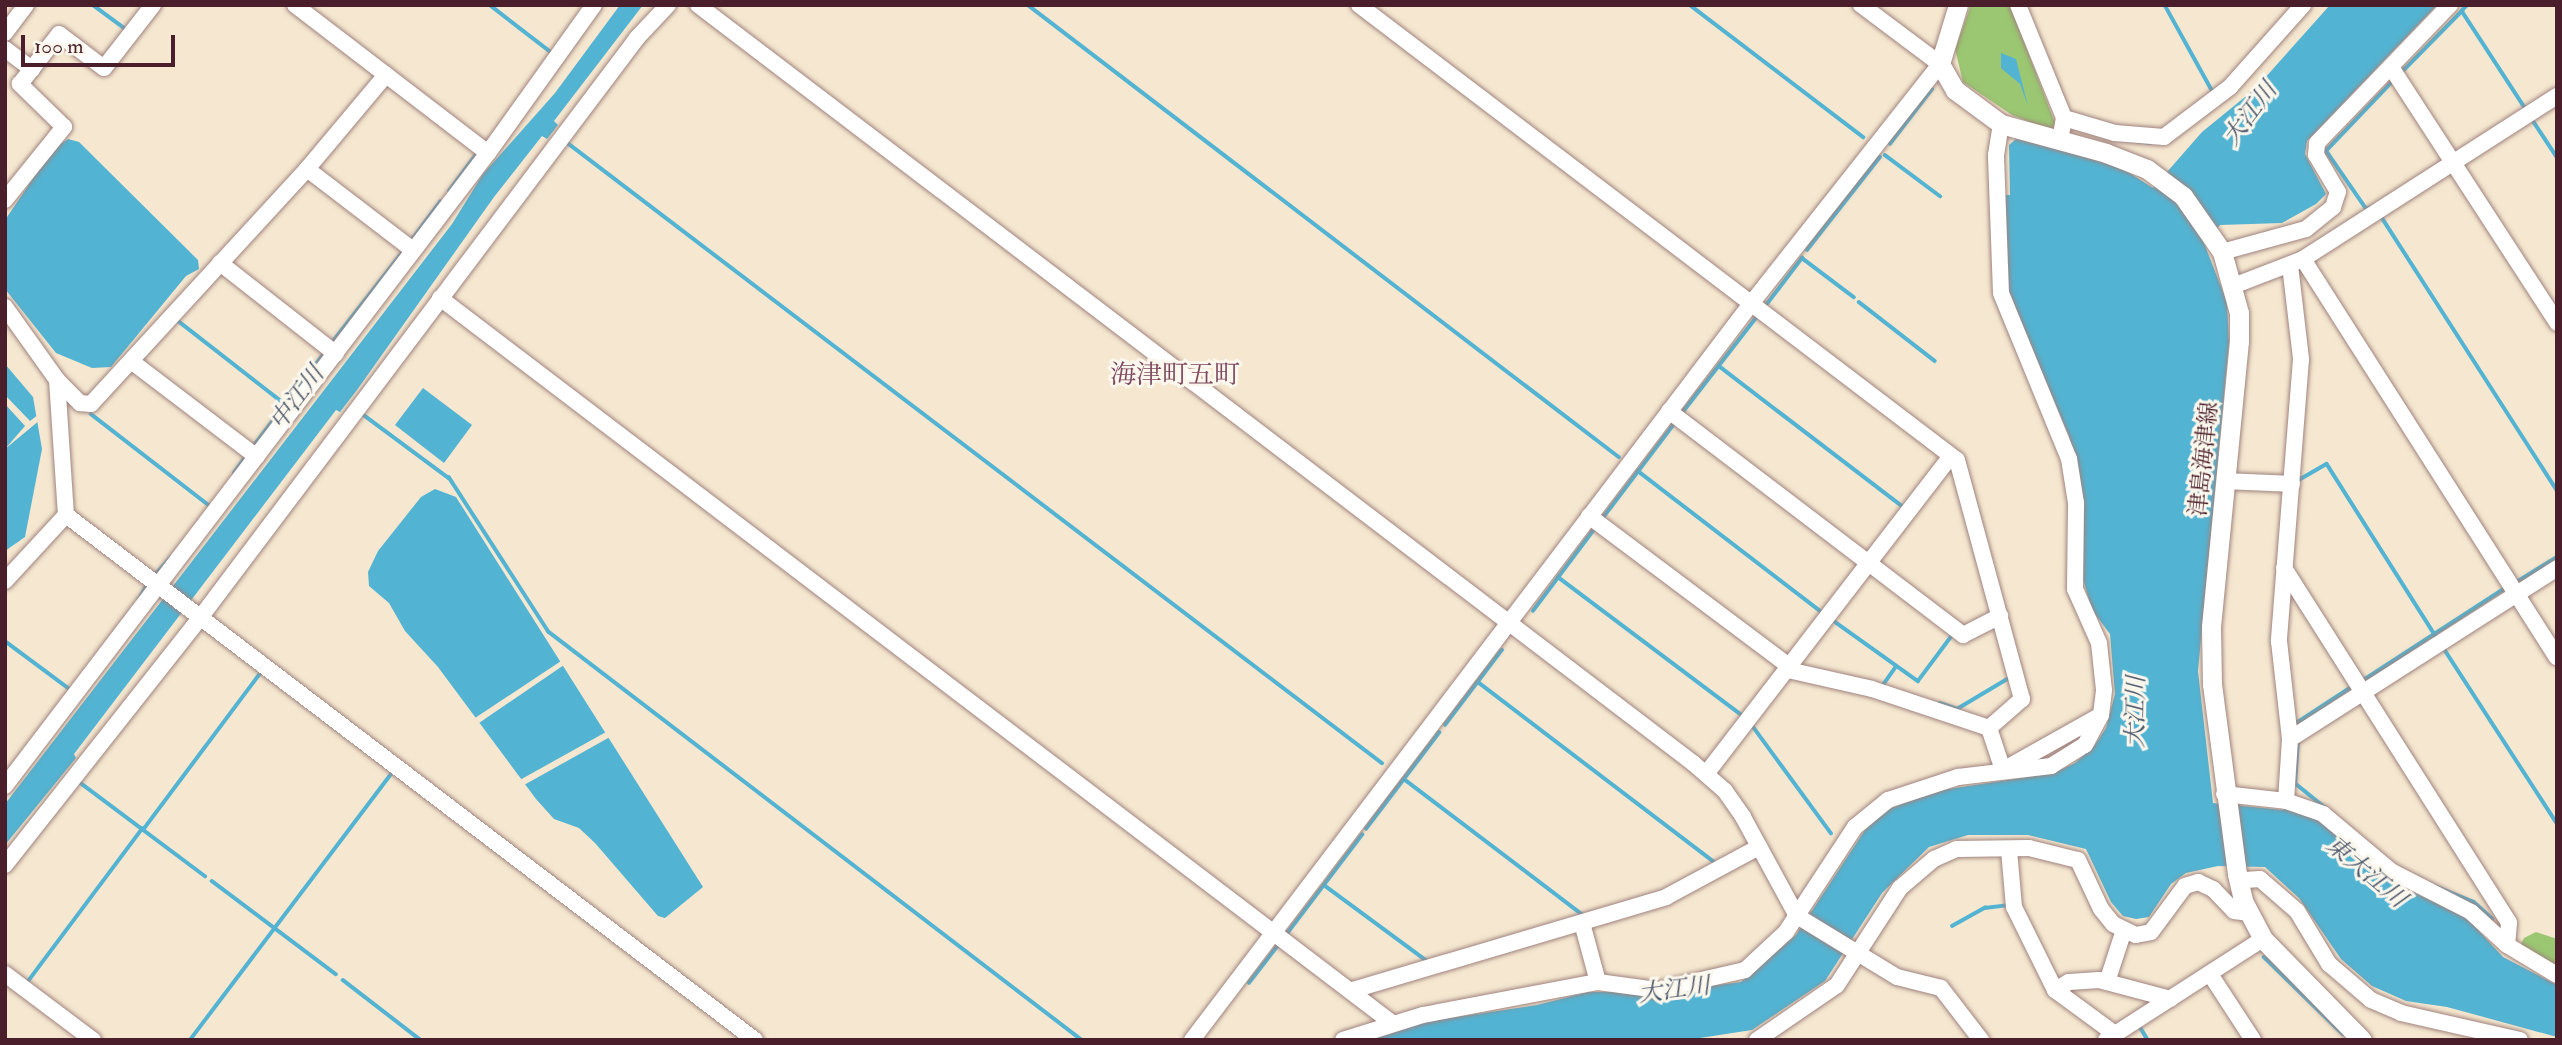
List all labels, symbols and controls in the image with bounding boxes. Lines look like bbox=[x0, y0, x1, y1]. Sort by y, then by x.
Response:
scale bar bbox=[24, 21, 178, 65]
text: 100 m bbox=[34, 33, 84, 60]
water label: 大江川 bbox=[2217, 77, 2283, 151]
district label: 海津町五町 bbox=[1110, 360, 1240, 392]
water label: 中江川 bbox=[264, 361, 330, 435]
street label: 津島海津線 bbox=[2184, 400, 2224, 518]
water label: 大江川 bbox=[2121, 676, 2151, 748]
water label: 東大江川 bbox=[2320, 830, 2412, 914]
water label: 大江川 bbox=[1637, 971, 1711, 1009]

